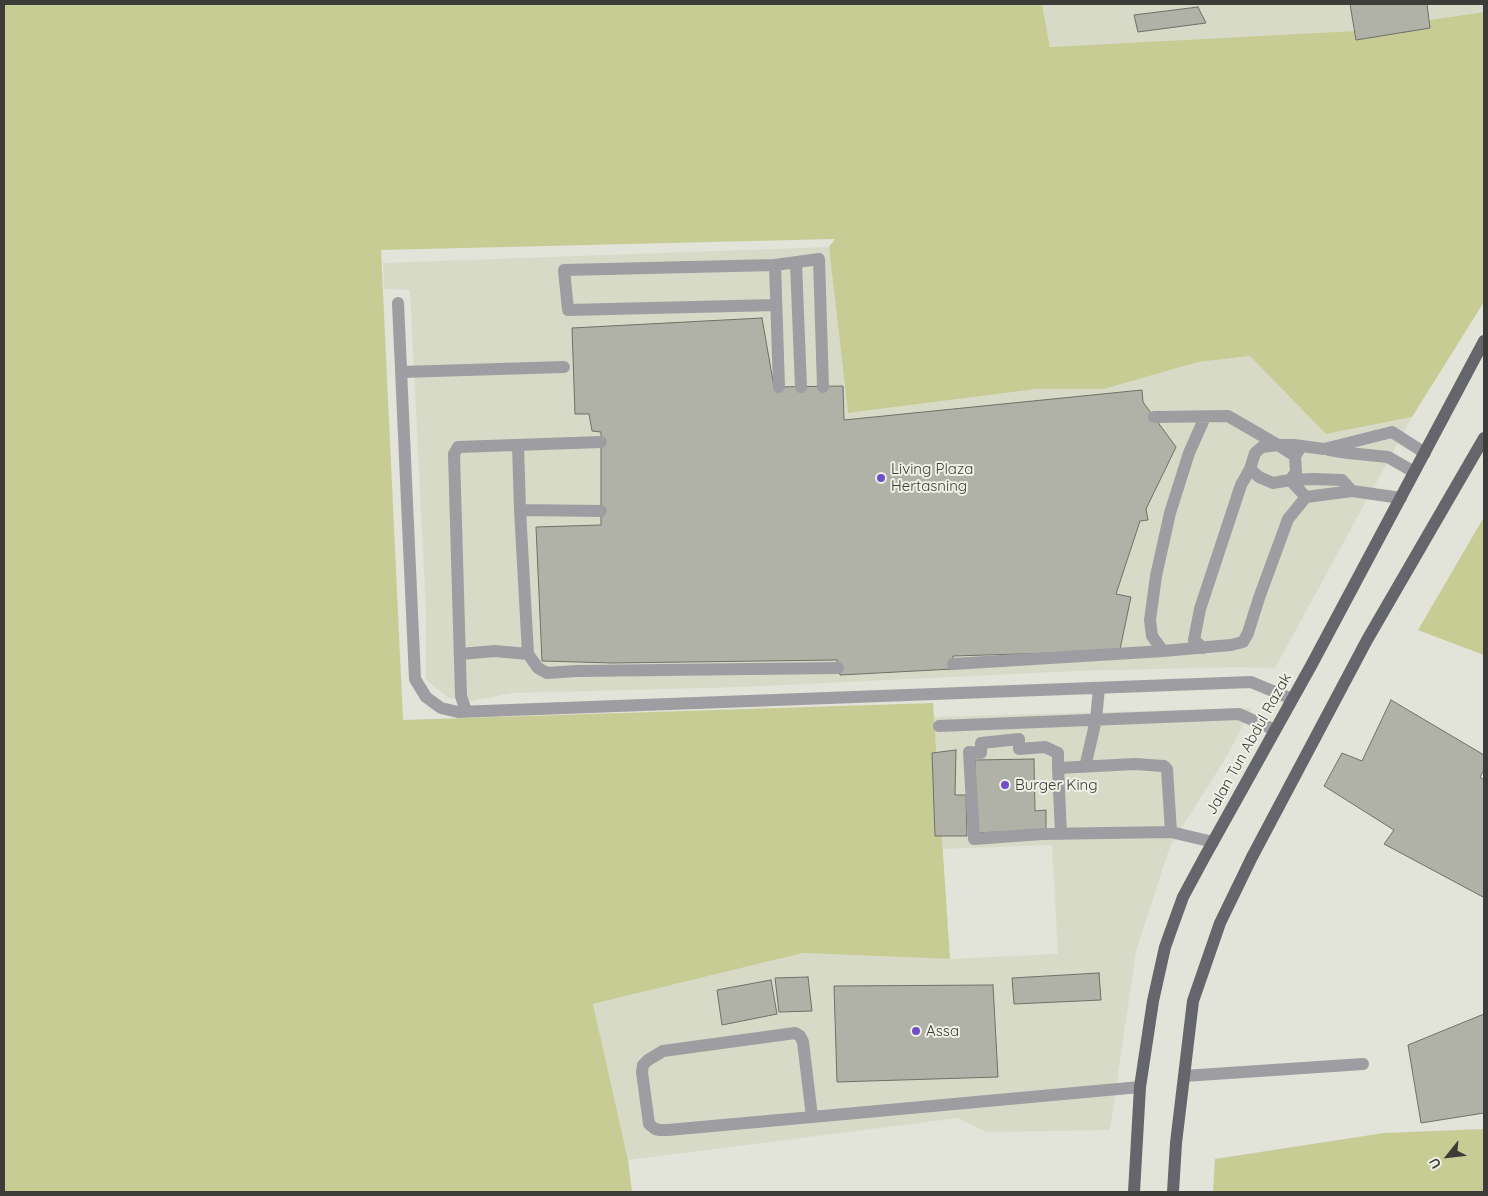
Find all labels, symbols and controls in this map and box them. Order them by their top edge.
place label: Living Plaza Hertasning [891,460,973,495]
marker: Living Plaza Hertasning [875,472,887,484]
street label: Jalan Tun Abdul Razak [1203,670,1295,818]
place label: Burger King [1015,776,1098,794]
marker: Burger King [999,779,1011,791]
place label: Assa [926,1022,959,1040]
marker: Assa [910,1025,922,1037]
north arrow [1423,1131,1473,1181]
text: U [1425,1155,1445,1172]

